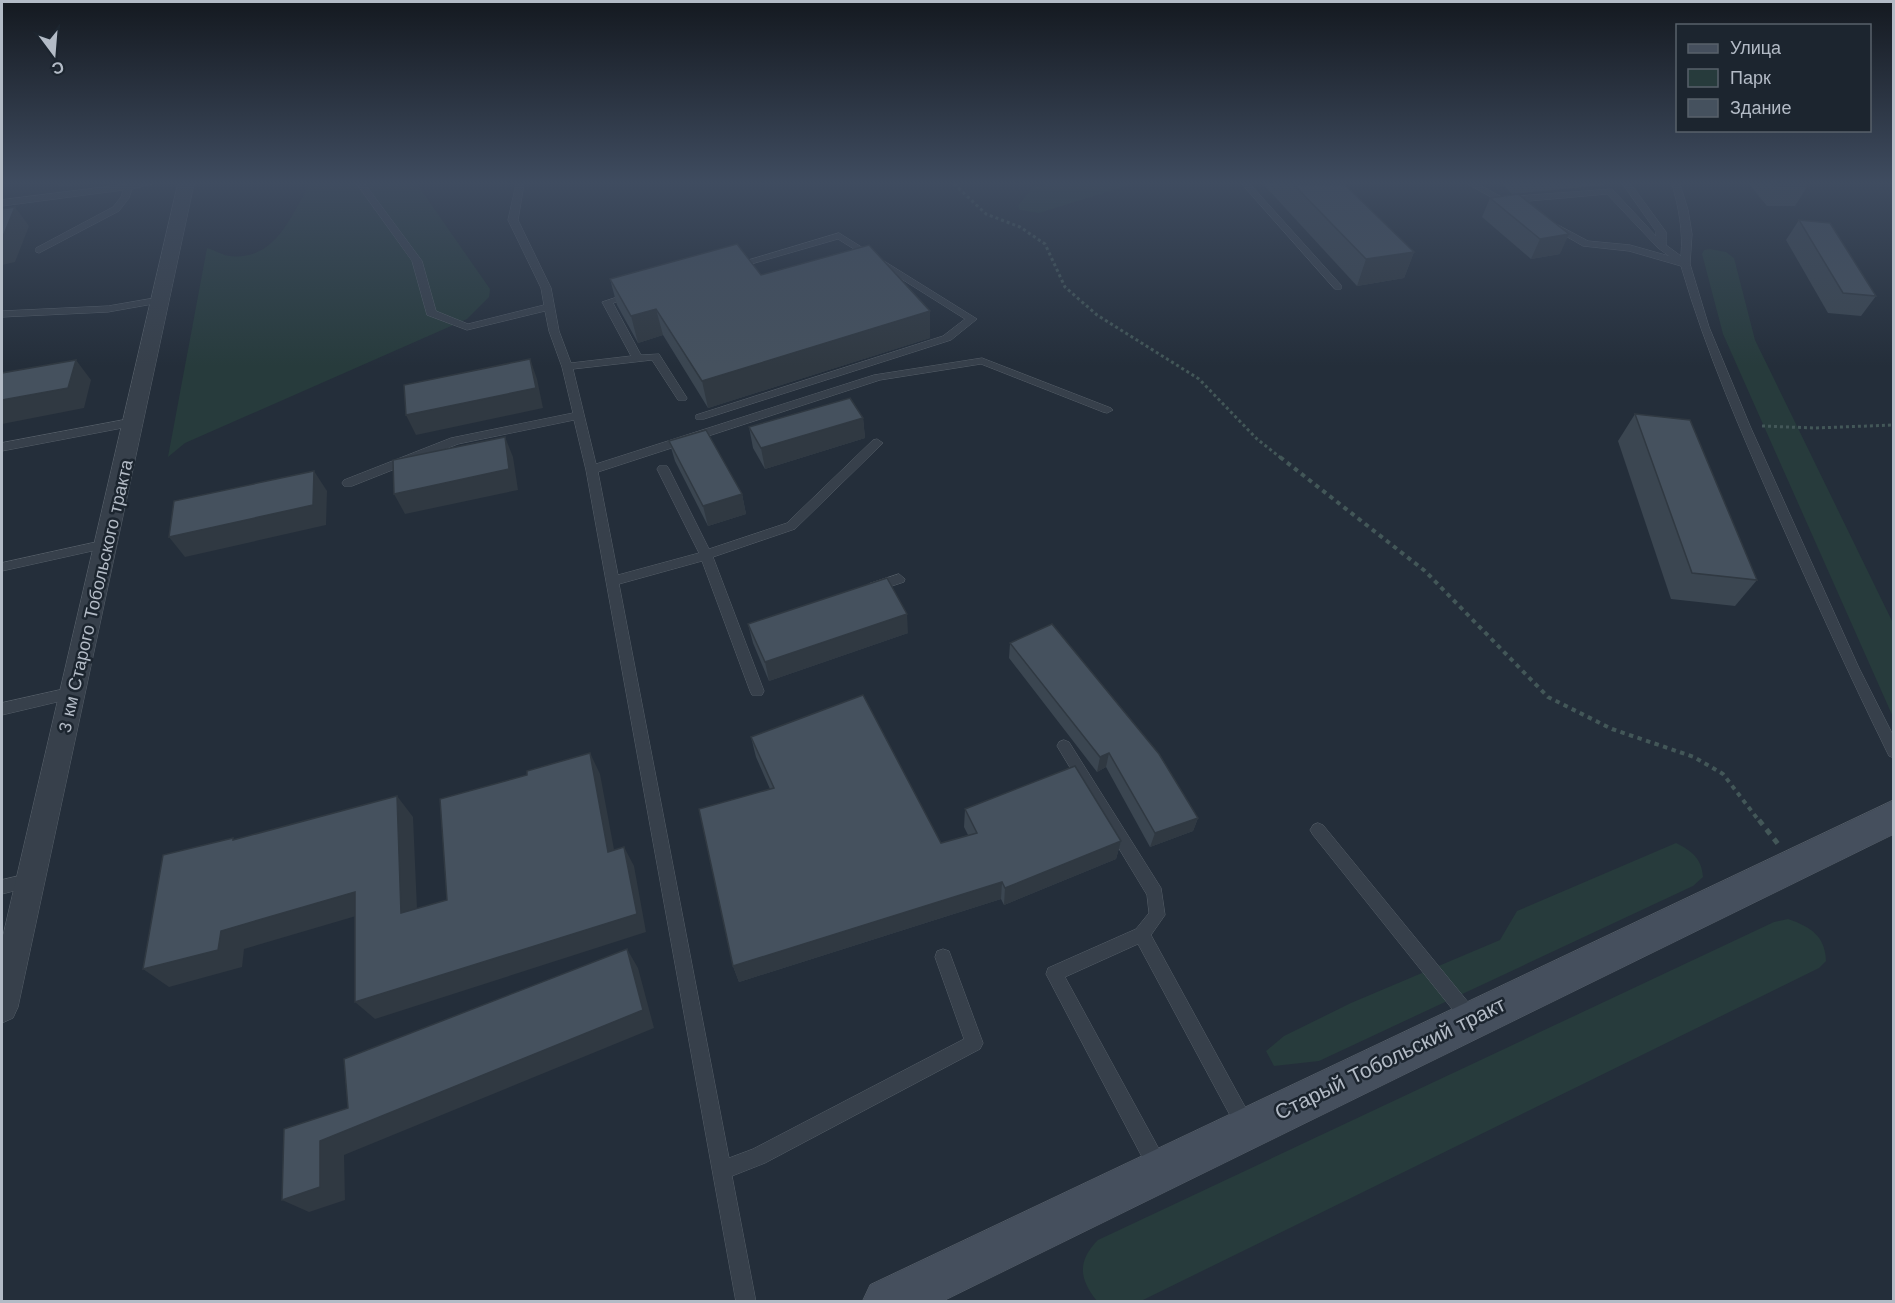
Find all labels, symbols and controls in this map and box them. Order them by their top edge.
north arrow [24,24,84,84]
legend [1676,24,1871,132]
text: Улица [1730,37,1782,58]
text: С [49,57,66,79]
text: Парк [1730,67,1771,88]
text: Здание [1730,97,1791,118]
street label: 3 км Старого Тобольского тракта [53,456,137,735]
street label: Старый Тобольский тракт [1271,991,1510,1125]

